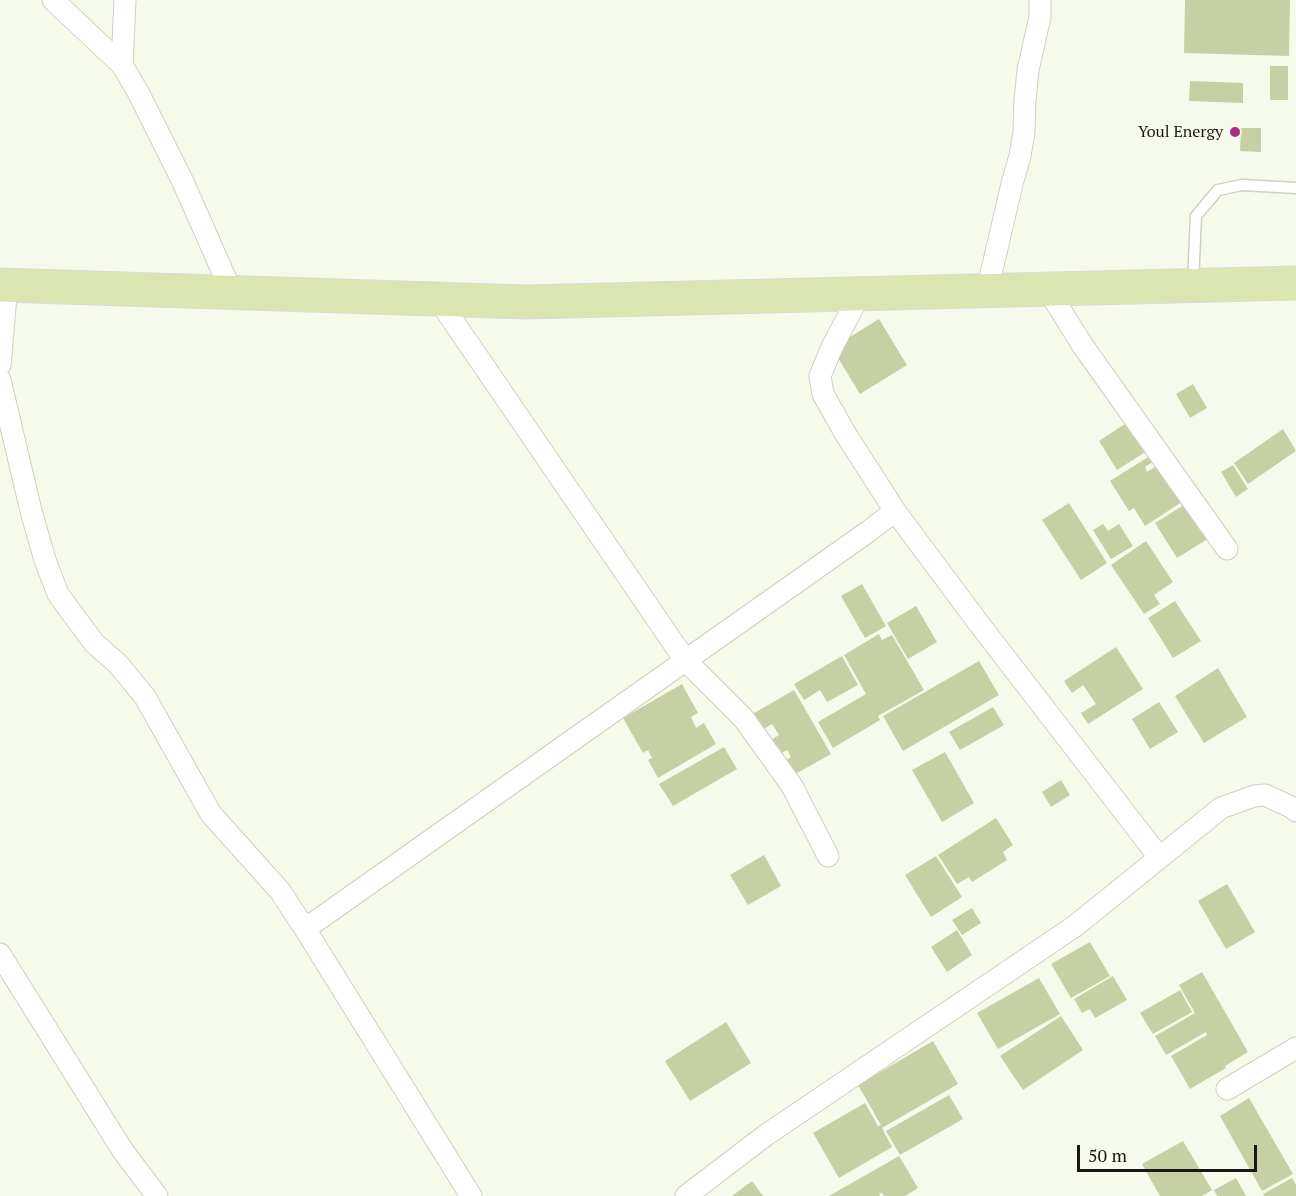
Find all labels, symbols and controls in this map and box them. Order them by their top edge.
place label: Youl Energy [1138,122,1223,142]
marker: Youl Energy [1228,125,1242,139]
scale bar [1080,1133,1260,1171]
text: 50 m [1088,1143,1127,1167]

